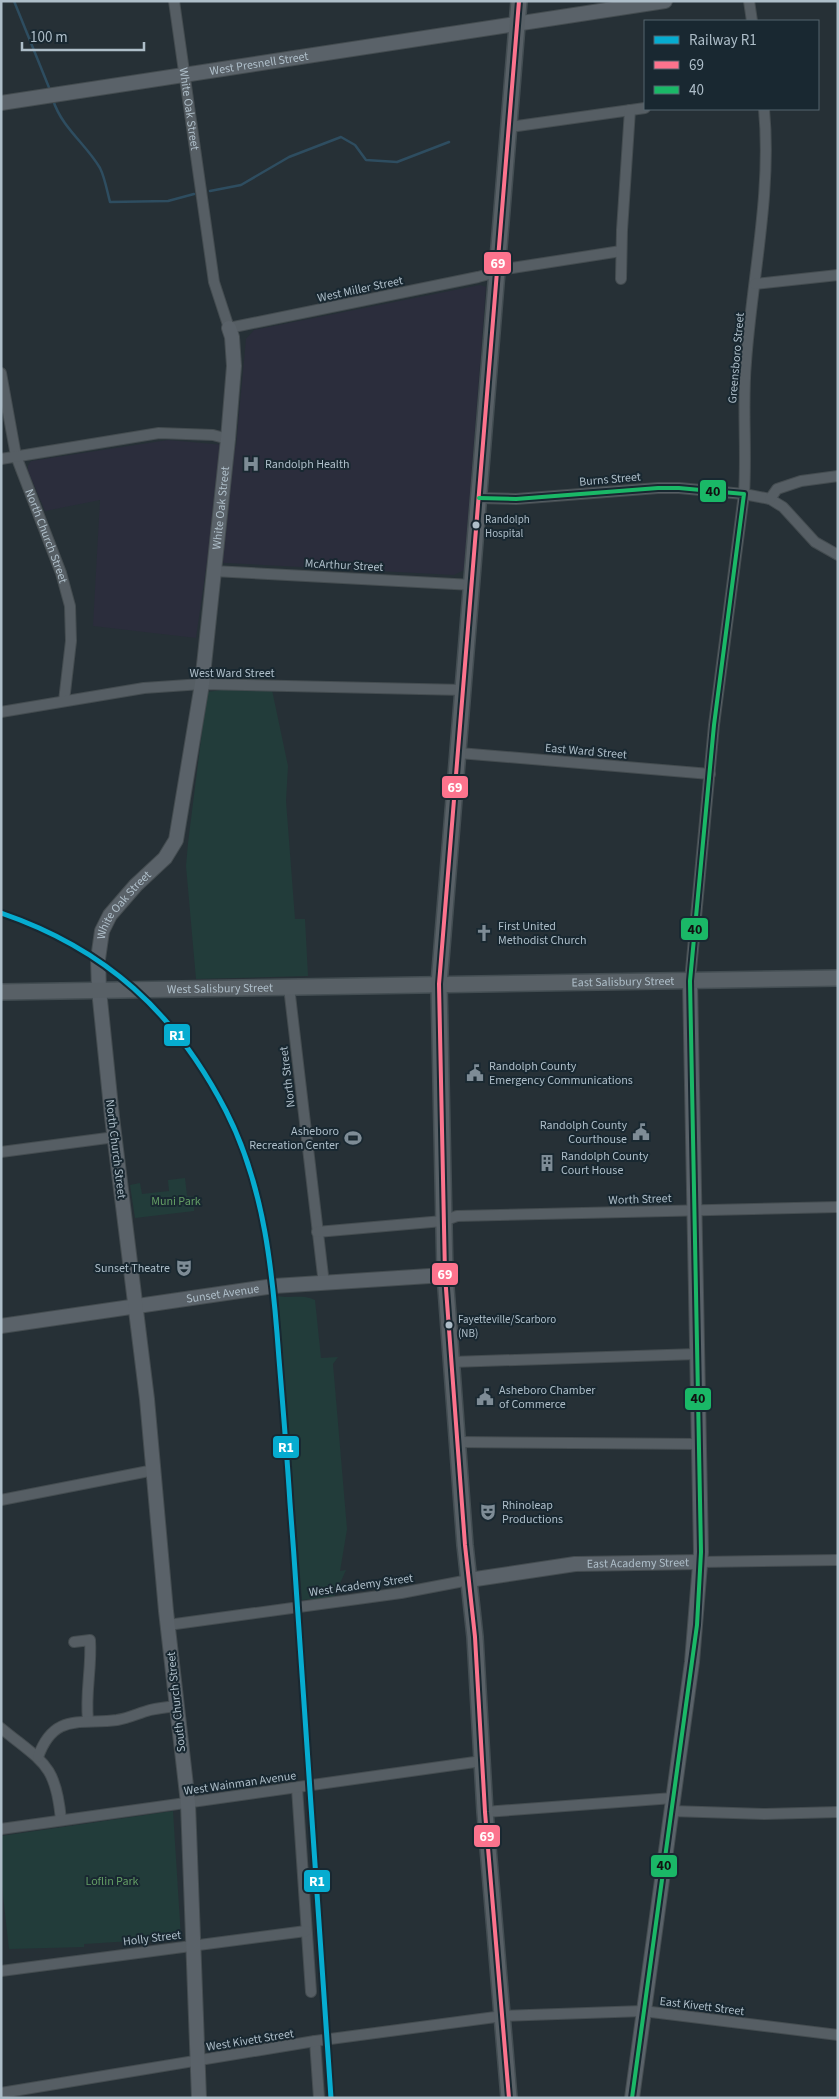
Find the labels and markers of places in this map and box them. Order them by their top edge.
hospital icon: Randolph Health [241,454,261,474]
place label: Randolph Health [265,456,350,473]
place label: Randolph Hospital [485,512,530,541]
marker: Randolph Hospital [471,520,481,530]
place label: First United Methodist Church [498,918,586,949]
church icon: First United Methodist Church [474,923,494,943]
place label: Randolph County Emergency Communications [489,1058,633,1089]
public building icon: Randolph County Emergency Communications [465,1063,485,1083]
place label: Randolph County Courthouse [540,1117,627,1148]
public building icon: Randolph County Courthouse [631,1122,651,1142]
place label: Asheboro Recreation Center [249,1123,340,1154]
sports icon: Asheboro Recreation Center [343,1128,363,1148]
place label: Randolph County Court House [561,1148,649,1179]
building icon: Randolph County Court House [537,1153,557,1173]
theatre icon: Sunset Theatre [174,1258,194,1278]
place label: Sunset Theatre [95,1260,170,1277]
place label: Fayetteville/Scarboro (NB) [458,1312,556,1341]
marker: Fayetteville/Scarboro (NB) [444,1320,454,1330]
place label: Asheboro Chamber of Commerce [499,1382,596,1413]
public building icon: Asheboro Chamber of Commerce [475,1387,495,1407]
place label: Rhinoleap Productions [502,1497,563,1528]
theatre icon: Rhinoleap Productions [478,1502,498,1522]

